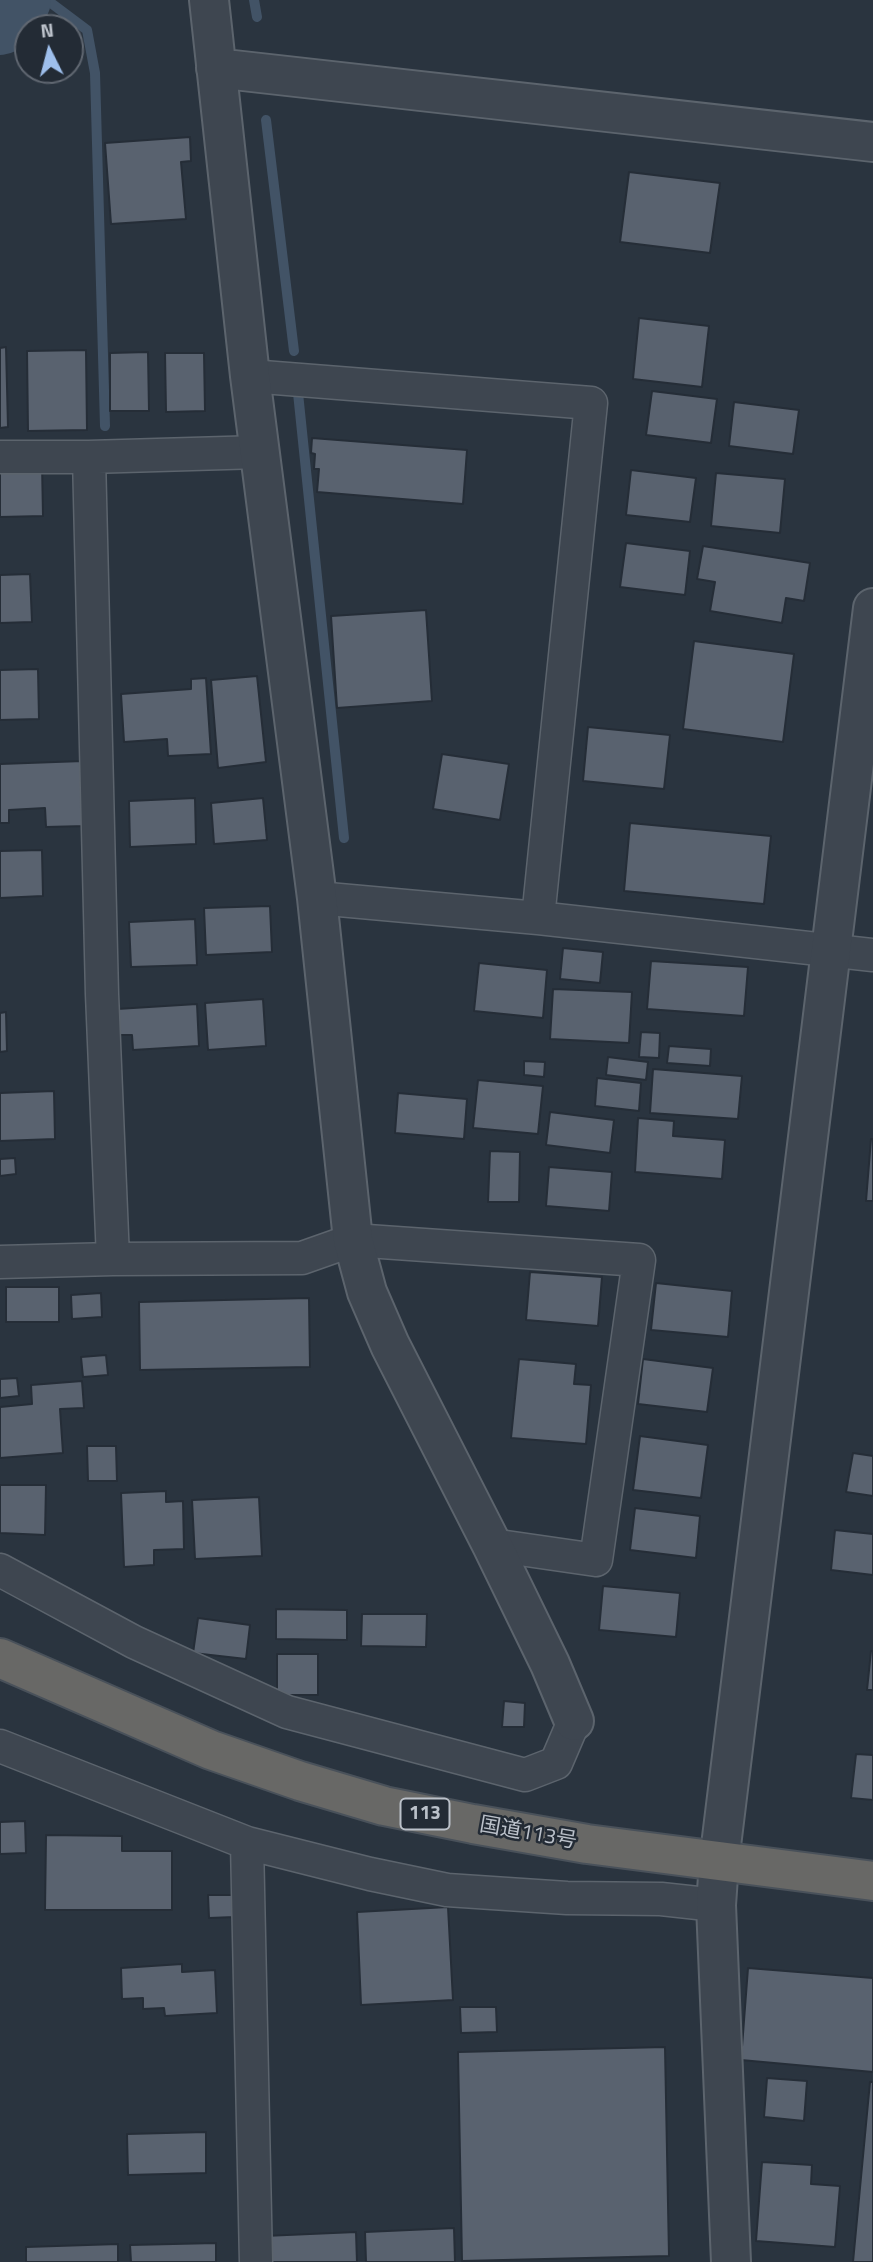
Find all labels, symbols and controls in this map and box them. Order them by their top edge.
north arrow [14,14,84,84]
text: N [39,14,55,45]
road number: 113 [400,1798,450,1830]
street label: 国道113号 [477,1813,579,1855]

